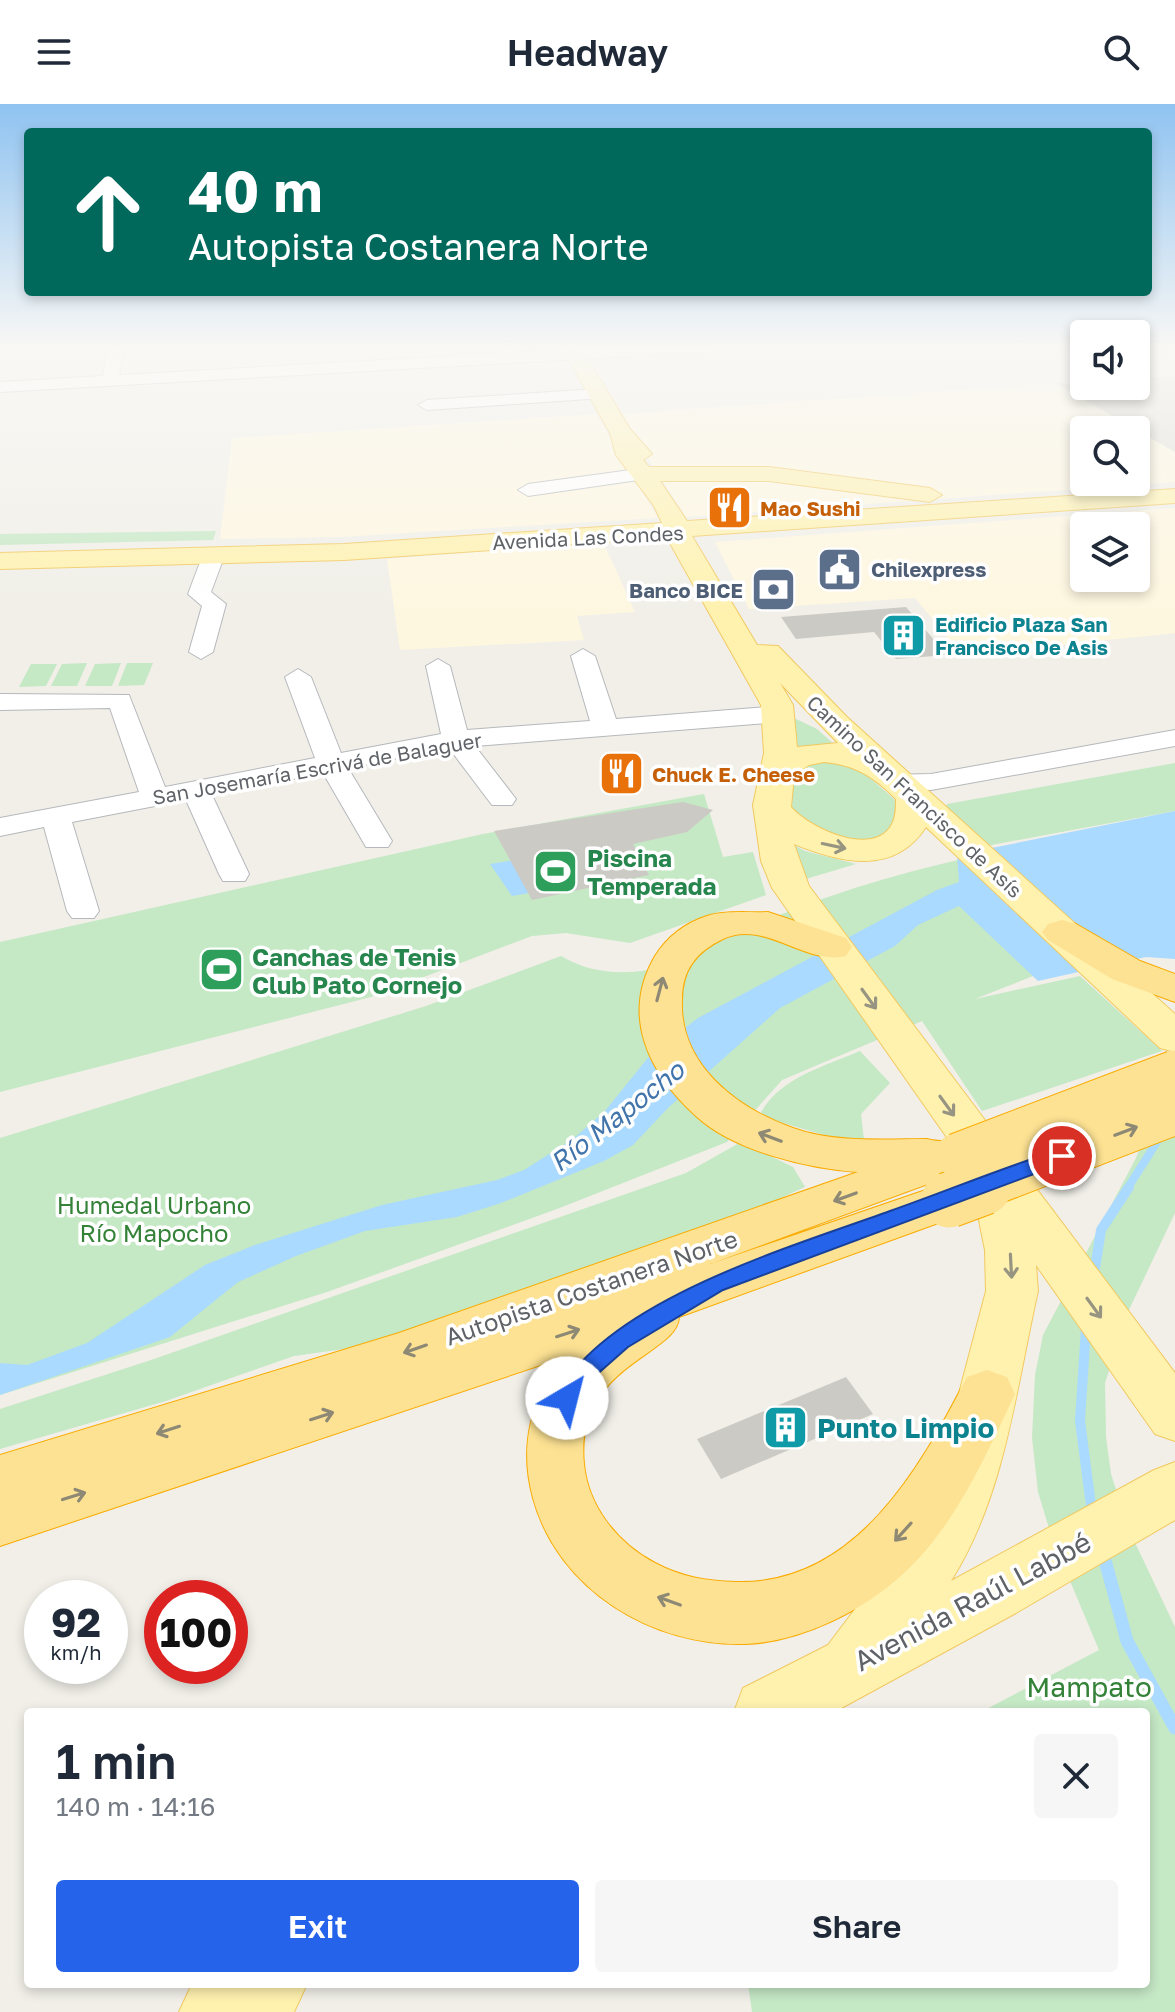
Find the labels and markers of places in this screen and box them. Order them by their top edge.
restaurant icon: Mao Sushi [705,484,753,532]
place label: Mao Sushi [760,496,860,520]
public building icon: Chilexpress [816,545,864,593]
place label: Chilexpress [871,557,986,581]
bank icon: Banco BICE [750,566,798,614]
place label: Banco BICE [629,578,743,602]
building icon: Edificio Plaza San Francisco De Asis [880,611,928,659]
place label: Edificio Plaza San Francisco De Asis [935,612,1108,659]
restaurant icon: Chuck E. Cheese [597,750,645,798]
place label: Chuck E. Cheese [652,762,815,786]
place label: Piscina Temperada [587,843,716,900]
sports icon: Piscina Temperada [532,847,580,895]
place label: Canchas de Tenis Club Pato Cornejo [252,942,462,999]
sports icon: Canchas de Tenis Club Pato Cornejo [197,946,245,994]
pin [1028,1122,1096,1190]
building icon: Punto Limpio [762,1403,810,1451]
place label: Punto Limpio [817,1411,994,1444]

